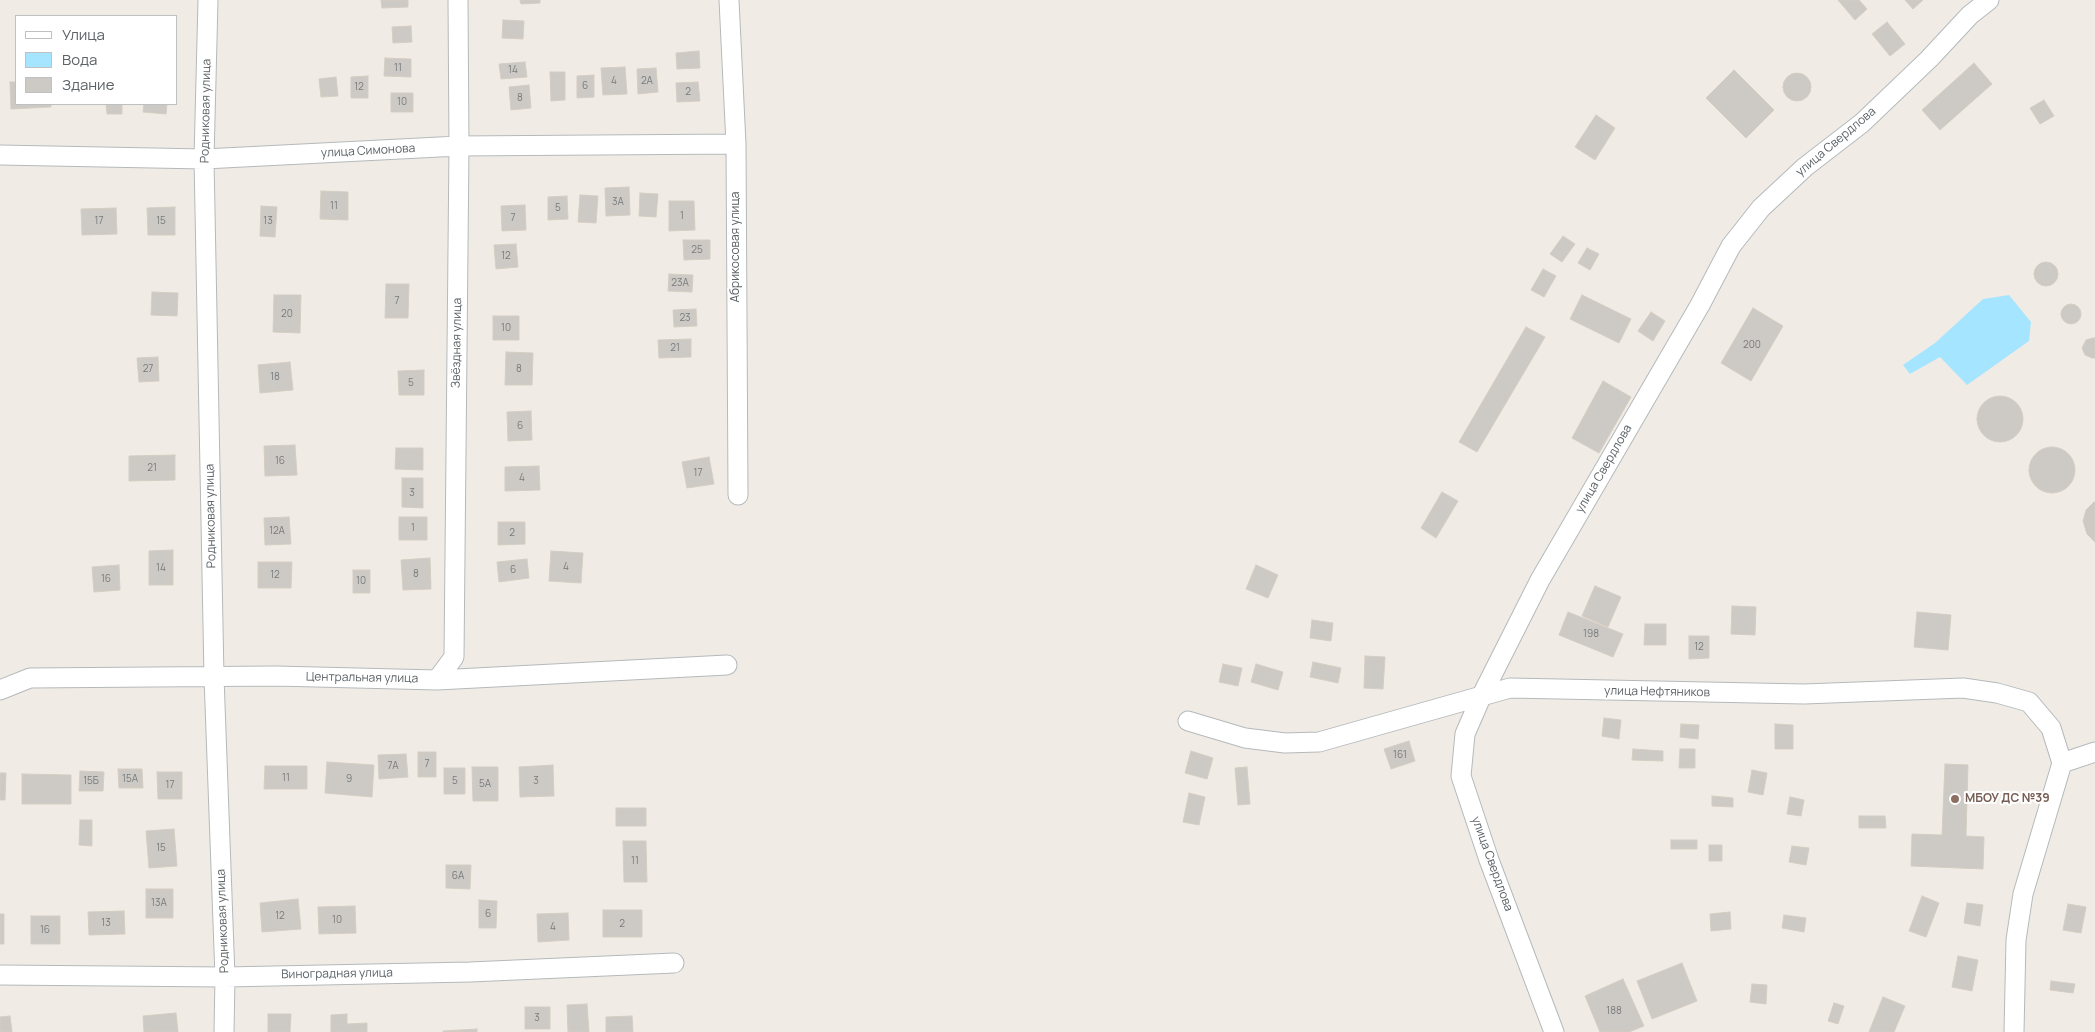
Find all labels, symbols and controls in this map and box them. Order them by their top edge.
legend [15,15,178,105]
text: Улица [62,24,105,45]
text: Вода [62,49,97,70]
street label: Родниковая улица [198,59,214,163]
house number: 11 [394,62,402,74]
house number: 14 [508,64,518,76]
text: Здание [62,74,114,95]
house number: 4 [611,75,617,87]
house number: 2А [641,75,653,87]
house number: 6 [582,80,588,92]
house number: 12 [354,81,364,93]
house number: 2 [685,86,691,98]
house number: 8 [517,92,523,104]
house number: 10 [397,96,407,108]
street label: улица Свердлова [1793,104,1879,180]
street label: улица Симонова [320,141,416,161]
street label: Абрикосовая улица [729,191,743,303]
house number: 3А [612,196,624,208]
house number: 11 [330,200,338,212]
house number: 5 [555,202,561,214]
house number: 1 [680,210,684,222]
house number: 7 [510,212,516,224]
house number: 17 [95,215,103,227]
house number: 15 [156,215,166,227]
house number: 13 [263,215,273,227]
house number: 25 [691,244,703,256]
house number: 12 [501,250,511,262]
house number: 23А [671,277,689,289]
house number: 7 [394,295,400,307]
street label: Звёздная улица [449,298,465,388]
house number: 20 [281,308,293,320]
house number: 23 [679,312,691,324]
house number: 10 [501,322,511,334]
house number: 200 [1743,339,1761,351]
house number: 21 [670,342,680,354]
house number: 27 [143,363,153,375]
house number: 8 [516,363,522,375]
house number: 18 [270,371,280,383]
house number: 5 [408,377,414,389]
house number: 6 [517,420,523,432]
street label: улица Свердлова [1573,422,1635,516]
house number: 16 [275,455,285,467]
house number: 21 [147,462,157,474]
street label: Родниковая улица [203,464,219,568]
house number: 17 [694,467,702,479]
house number: 4 [519,472,525,484]
house number: 3 [409,487,415,499]
house number: 1 [411,522,415,534]
house number: 12А [269,525,285,537]
house number: 2 [509,527,515,539]
house number: 4 [563,561,569,573]
house number: 14 [156,562,166,574]
house number: 6 [510,564,516,576]
house number: 8 [413,568,419,580]
house number: 12 [270,569,280,581]
house number: 16 [101,573,111,585]
house number: 10 [356,575,366,587]
house number: 198 [1583,628,1599,640]
house number: 12 [1694,641,1704,653]
street label: Центральная улица [306,670,418,686]
street label: улица Нефтяников [1604,684,1710,700]
house number: 161 [1393,749,1407,761]
house number: 7 [424,758,430,770]
house number: 7А [388,760,398,772]
house number: 11 [282,772,290,784]
house number: 15А [122,773,138,785]
house number: 9 [346,773,352,785]
house number: 15Б [83,775,99,787]
house number: 5 [452,775,458,787]
house number: 3 [533,775,539,787]
house number: 5А [479,778,491,790]
house number: 17 [166,779,174,791]
place label: МБОУ ДС №39 [1965,792,2050,806]
marker: МБОУ ДС №39 [1949,793,1961,805]
street label: улица Свердлова [1468,815,1516,913]
house number: 15 [156,842,166,854]
house number: 11 [631,855,639,867]
street label: Родниковая улица [214,869,232,973]
house number: 6А [452,870,464,882]
house number: 13А [151,897,167,909]
house number: 6 [485,908,491,920]
house number: 12 [275,910,285,922]
house number: 10 [332,914,342,926]
house number: 13 [101,917,111,929]
house number: 2 [619,918,625,930]
house number: 4 [550,921,556,933]
house number: 16 [40,924,50,936]
street label: Виноградная улица [281,966,393,982]
house number: 188 [1606,1005,1622,1017]
house number: 3 [534,1012,540,1024]

